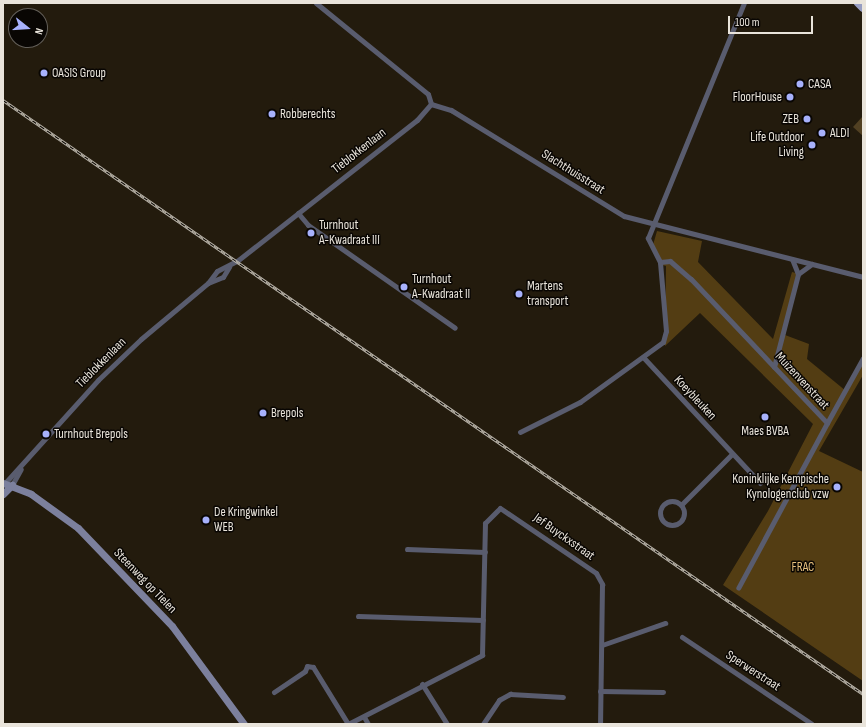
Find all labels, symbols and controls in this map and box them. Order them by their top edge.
north arrow [8,8,48,48]
scale bar [730,8,815,34]
text: 100 m [735,15,760,30]
text: N [32,27,46,36]
place label: OASIS Group [52,65,106,81]
marker: OASIS Group [39,68,49,78]
place label: CASA [808,76,831,92]
marker: CASA [795,79,805,89]
place label: FloorHouse [733,89,782,105]
marker: FloorHouse [785,92,795,102]
place label: Robberechts [280,106,335,122]
marker: Robberechts [267,109,277,119]
place label: ZEB [782,111,799,127]
marker: ZEB [802,114,812,124]
street label: Tieblokkenlaan [329,125,389,177]
place label: ALDI [830,125,849,141]
marker: ALDI [817,128,827,138]
place label: Life Outdoor Living [750,130,804,161]
marker: Life Outdoor Living [807,140,817,150]
street label: Slachthuisstraat [538,146,608,198]
place label: Turnhout A-Kwadraat III [319,218,380,249]
marker: Turnhout A-Kwadraat III [306,228,316,238]
place label: Turnhout A-Kwadraat II [412,272,470,303]
place label: Martens transport [527,279,568,310]
marker: Turnhout A-Kwadraat II [399,282,409,292]
marker: Martens transport [514,289,524,299]
street label: Tieblokkenlaan [73,335,129,391]
street label: Muizenvenstraat [772,349,832,413]
street label: Koeybleuken [670,372,720,424]
place label: Brepols [271,405,303,421]
marker: Brepols [258,408,268,418]
marker: Maes BVBA [760,412,770,422]
place label: Maes BVBA [741,423,789,439]
place label: Turnhout Brepols [54,426,128,442]
marker: Turnhout Brepols [41,429,51,439]
place label: Koninklijke Kempische Kynologenclub vzw [732,472,829,503]
marker: Koninklijke Kempische Kynologenclub vzw [832,482,842,492]
place label: De Kringwinkel WEB [214,505,278,536]
street label: Jef Buyckxstraat [530,510,598,564]
marker: De Kringwinkel WEB [201,515,211,525]
street label: Steenweg op Tielen [110,545,180,617]
park label: FRAC [792,559,814,575]
street label: Sperwerstraat [723,648,783,694]

